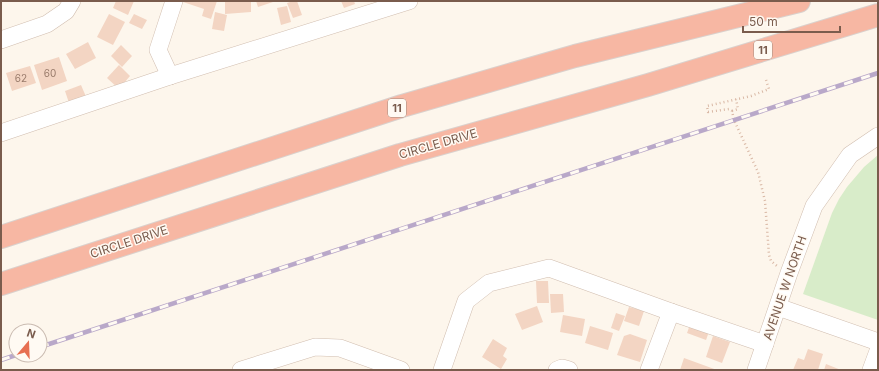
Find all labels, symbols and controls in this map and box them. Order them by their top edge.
scale bar [743,8,840,34]
text: 50 m [749,14,778,29]
road number: 11 [754,41,772,59]
house number: 60 [44,67,56,79]
house number: 62 [15,72,27,84]
road number: 11 [388,99,406,117]
street label: CIRCLE DRIVE [397,125,479,162]
street label: CIRCLE DRIVE [88,222,170,261]
street label: AVENUE W NORTH [760,234,809,342]
north arrow [8,323,48,363]
text: N [25,326,38,342]

